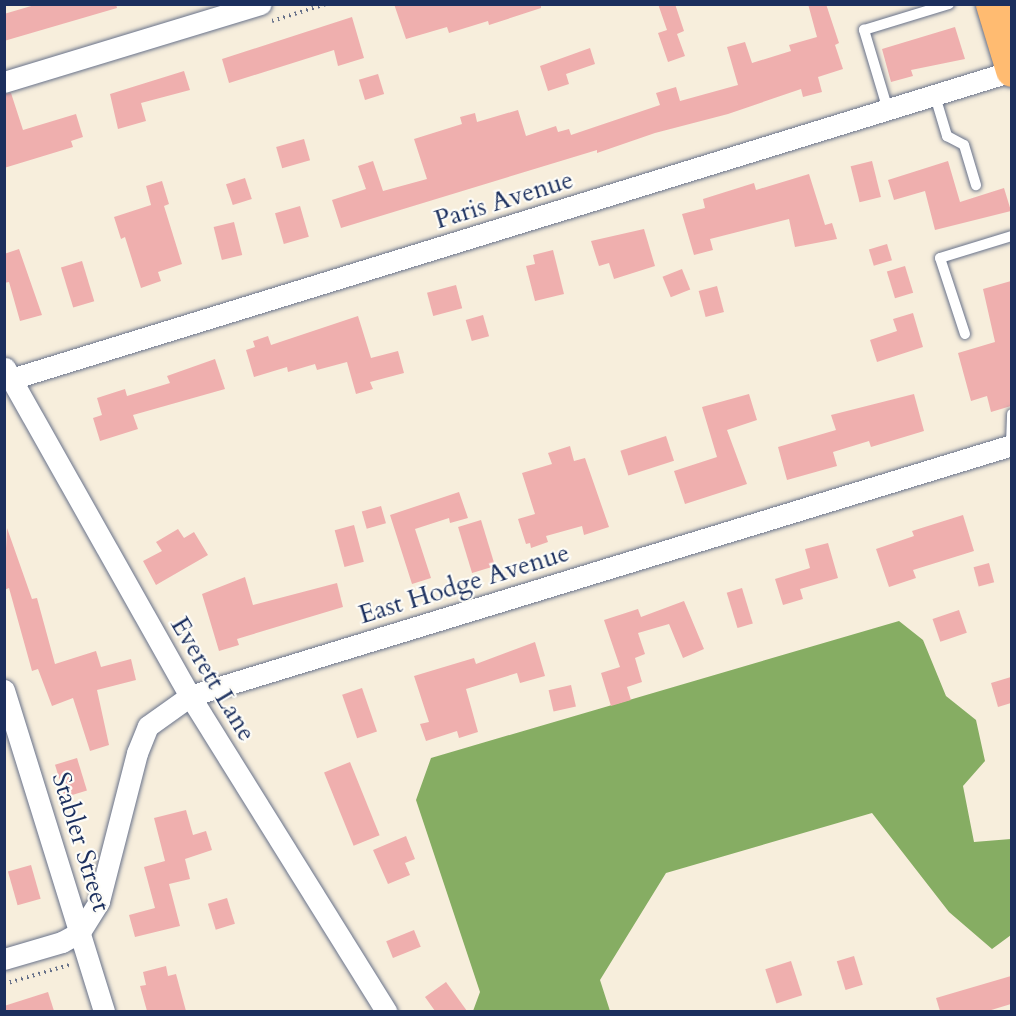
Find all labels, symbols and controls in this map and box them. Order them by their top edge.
street label: Paris Avenue [431,164,577,236]
street label: East Hodge Avenue [355,537,573,631]
street label: Everett Lane [164,611,262,747]
street label: Stabler Street [45,769,117,915]

